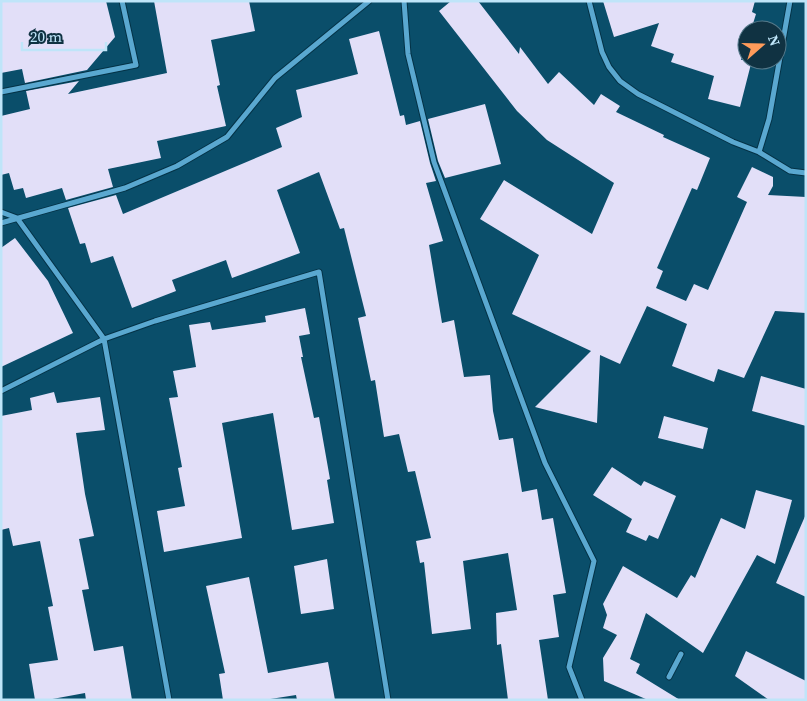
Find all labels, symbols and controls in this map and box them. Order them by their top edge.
scale bar [22,20,106,52]
north arrow [737,20,787,70]
text: 20 m [30,26,62,47]
text: N [763,32,785,49]

